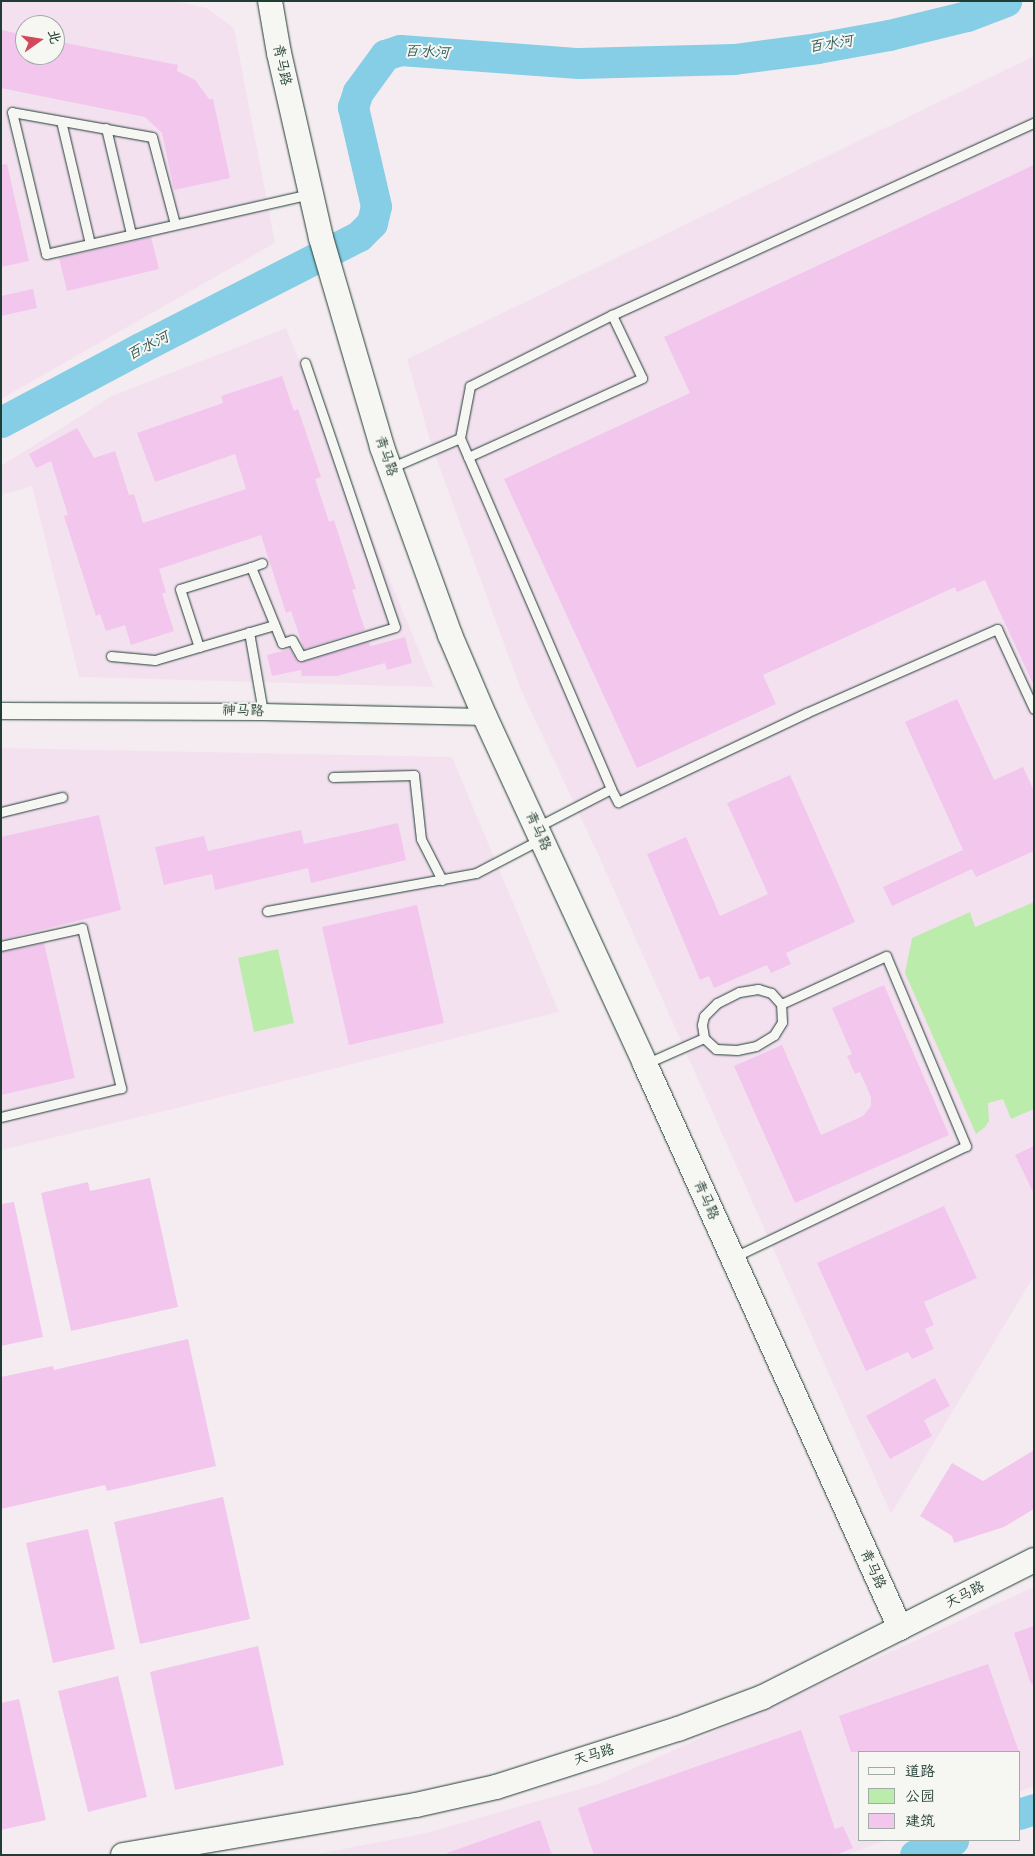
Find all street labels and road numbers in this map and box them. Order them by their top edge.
street label: 青马路 [269,43,295,87]
street label: 青马路 [371,433,401,479]
street label: 神马路 [222,702,264,720]
street label: 青马路 [522,808,554,854]
street label: 青马路 [690,1177,722,1223]
street label: 青马路 [857,1546,889,1592]
street label: 天马路 [942,1578,988,1612]
street label: 天马路 [571,1741,617,1769]

